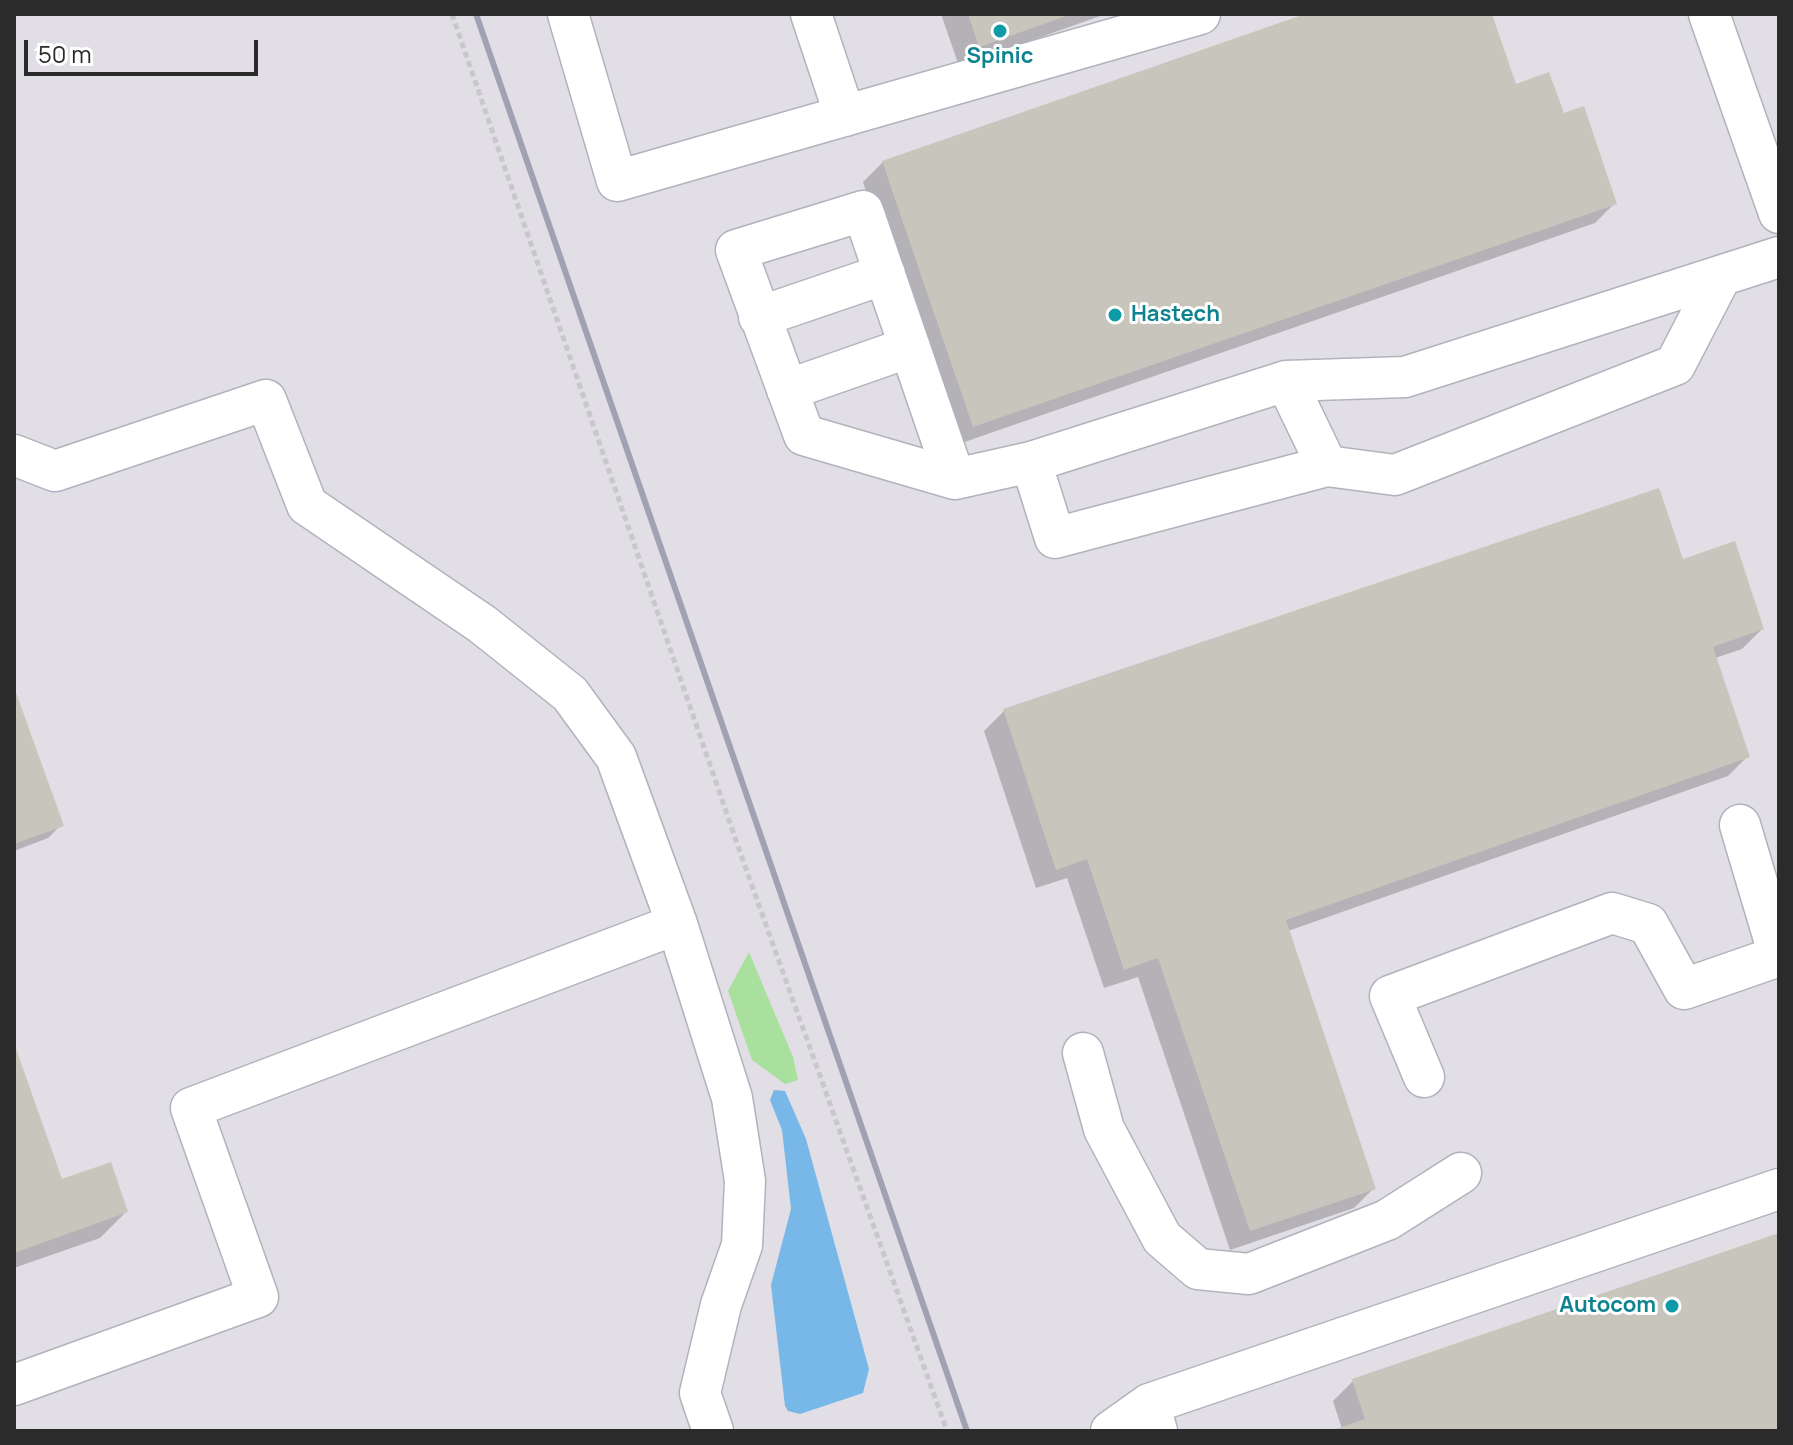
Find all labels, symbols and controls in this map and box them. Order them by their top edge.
marker: Spinic [991,22,1009,40]
scale bar [28,24,262,74]
text: 50 m [38,37,92,70]
place label: Spinic [967,44,1033,70]
place label: Hastech [1131,302,1220,328]
marker: Hastech [1106,306,1124,324]
place label: Autocom [1559,1293,1656,1319]
marker: Autocom [1663,1297,1681,1315]

